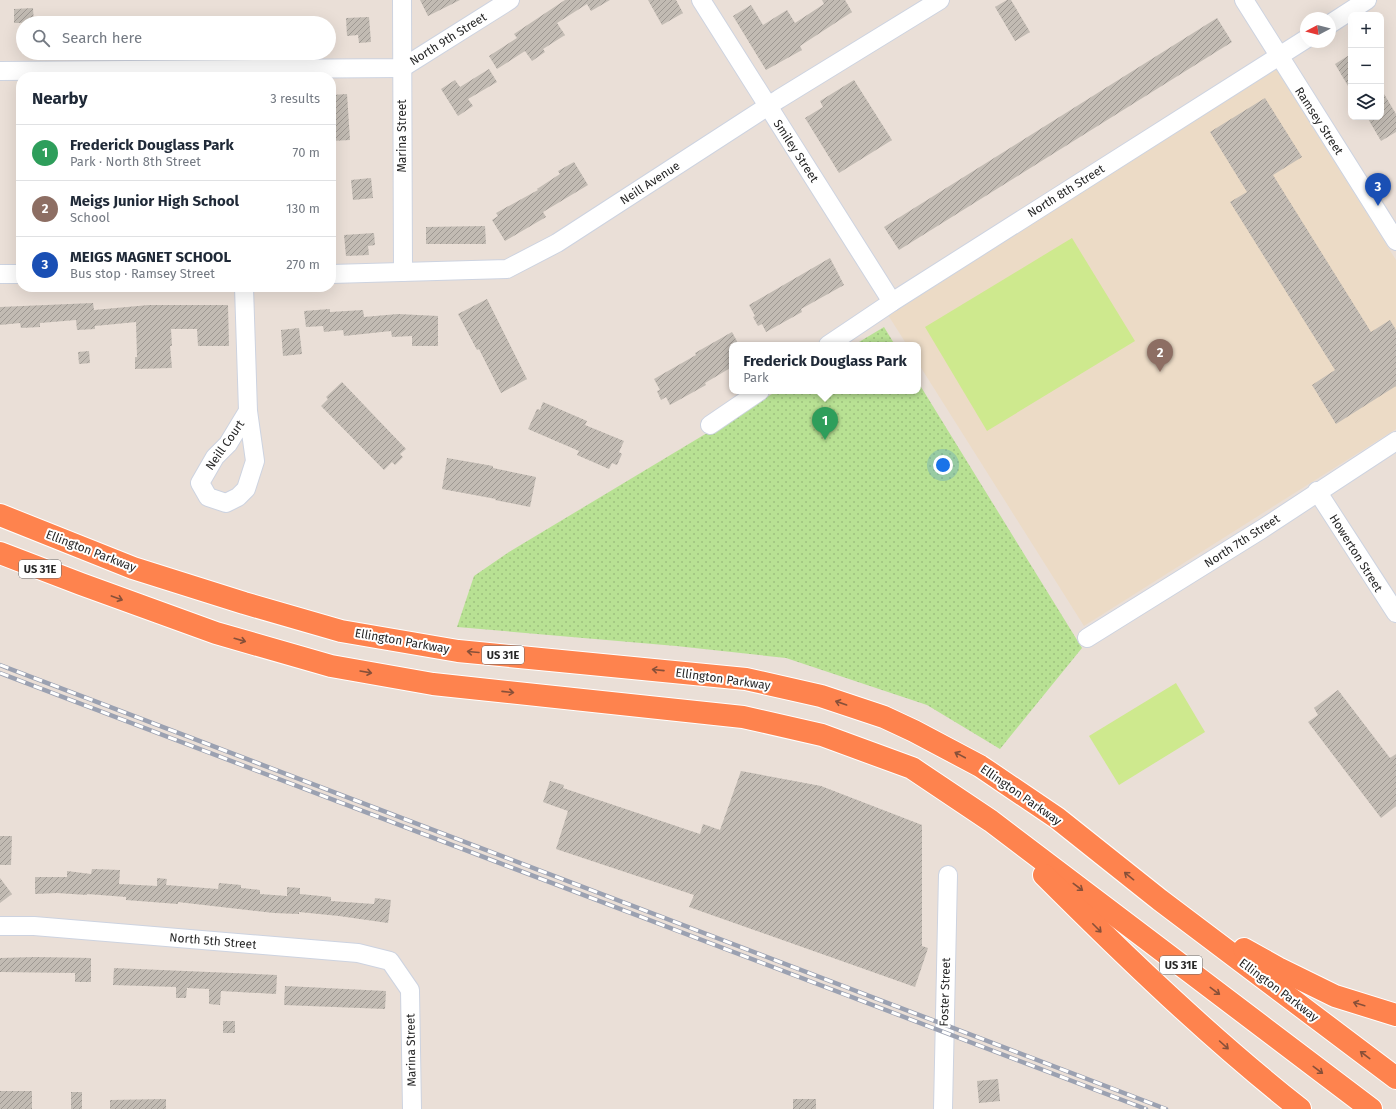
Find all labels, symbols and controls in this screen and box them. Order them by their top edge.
street label: North 9th Street [407,9,489,68]
north arrow [1300,12,1336,48]
map controls [1348,12,1384,120]
button: + [1348,12,1384,48]
search box [16,16,336,60]
icon: search [30,27,52,49]
text: Search here [62,29,142,47]
button: − [1348,48,1384,84]
button: layers [1348,84,1384,120]
street label: Ramsey Street [1292,85,1346,158]
text: Nearby [32,88,87,109]
text: 3 results [270,91,320,106]
street label: Marina Street [395,99,409,173]
street label: Smiley Street [771,117,822,185]
text: Frederick Douglass Park [70,136,234,154]
text: 1 [42,145,48,160]
text: 70 m [293,145,320,160]
text: Park · North 8th Street [70,154,201,169]
street label: Neill Avenue [618,159,682,207]
street label: North 8th Street [1025,161,1108,220]
pin: 3 [1365,173,1391,206]
text: Meigs Junior High School [70,192,239,210]
text: 2 [42,201,48,216]
text: 130 m [286,201,320,216]
text: School [70,210,110,225]
text: MEIGS MAGNET SCHOOL [70,248,231,266]
text: 3 [42,257,48,272]
text: 270 m [286,257,320,272]
text: Bus stop · Ramsey Street [70,266,215,281]
pin: 2 [1147,339,1173,372]
popup [729,342,921,394]
text: Frederick Douglass Park [743,352,907,370]
text: Park [743,370,769,385]
pin: 1 [812,407,838,440]
street label: Neill Court [203,417,248,473]
your location [933,455,953,475]
street label: North 7th Street [1202,511,1283,571]
street label: Howerton Street [1327,512,1386,595]
street label: Ellington Parkway [44,527,138,575]
road number: US 31E [19,560,61,578]
one-way arrow [111,594,123,602]
street label: Ellington Parkway [354,626,450,656]
one-way arrow [233,637,246,644]
road number: US 31E [482,646,524,664]
one-way arrow [467,649,480,656]
street label: Ellington Parkway [675,665,771,693]
one-way arrow [652,667,665,674]
one-way arrow [359,669,372,677]
one-way arrow [501,688,514,695]
one-way arrow [835,698,847,706]
one-way arrow [954,750,966,758]
street label: Ellington Parkway [978,762,1064,828]
one-way arrow [1124,871,1135,880]
one-way arrow [1072,882,1083,891]
one-way arrow [1092,923,1102,933]
street label: North 5th Street [169,930,258,952]
road number: US 31E [1160,956,1202,974]
street label: Ellington Parkway [1237,956,1322,1024]
street label: Foster Street [937,957,953,1027]
one-way arrow [1209,987,1220,995]
one-way arrow [1352,1000,1365,1007]
street label: Marina Street [403,1013,419,1087]
one-way arrow [1219,1040,1229,1049]
one-way arrow [1359,1051,1370,1059]
one-way arrow [1313,1065,1324,1074]

